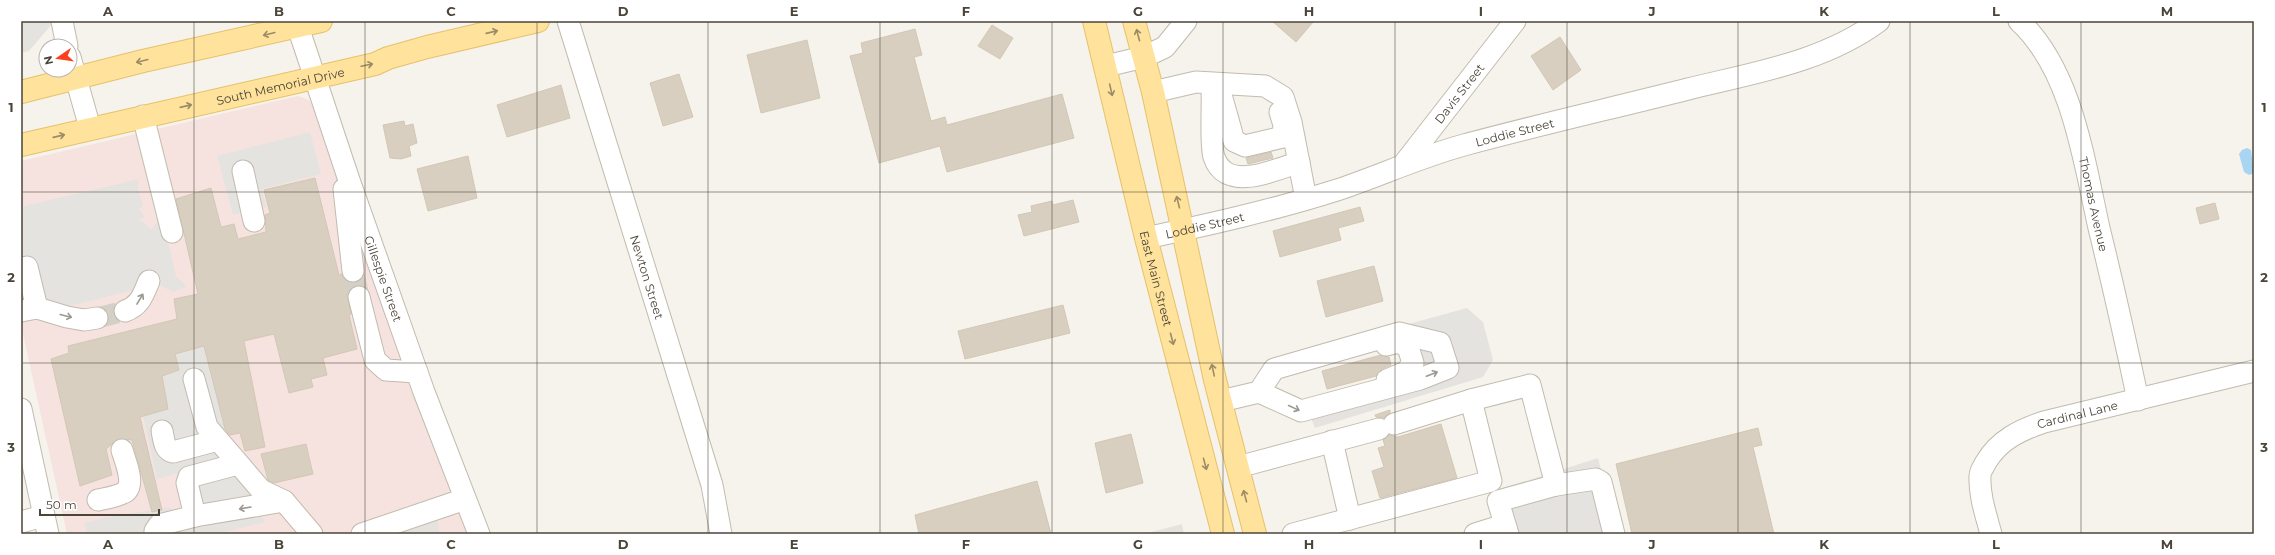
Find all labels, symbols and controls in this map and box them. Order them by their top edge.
text: A [102,3,114,19]
text: B [274,3,284,19]
text: C [446,3,456,19]
text: D [618,3,629,19]
text: E [790,3,799,19]
text: F [962,3,970,19]
text: G [1133,3,1143,19]
text: H [1304,3,1314,19]
text: I [1479,3,1483,19]
text: J [1647,3,1656,19]
text: K [1819,3,1829,19]
text: L [1992,3,2000,19]
text: M [2161,3,2173,19]
one-way arrow [486,28,499,36]
one-way arrow [1134,28,1141,41]
one-way arrow [263,30,276,38]
north arrow [38,38,78,78]
text: N [40,54,56,66]
one-way arrow [136,58,149,66]
street label: Davis Street [1431,60,1487,126]
one-way arrow [360,61,373,69]
street label: South Memorial Drive [215,64,346,108]
one-way arrow [1108,83,1116,96]
text: 1 [8,99,14,115]
text: 1 [2261,99,2267,115]
one-way arrow [179,102,192,110]
street label: Loddie Street [1474,115,1556,149]
one-way arrow [52,131,65,139]
street label: Thomas Avenue [2076,155,2112,253]
one-way arrow [1173,196,1181,209]
street label: Loddie Street [1164,209,1246,241]
street label: East Main Street [1137,229,1176,328]
street label: Gillespie Street [362,233,406,324]
street label: Newton Street [627,233,668,321]
text: 2 [7,269,15,285]
text: 2 [2260,269,2268,285]
one-way arrow [137,293,145,305]
one-way arrow [60,313,73,321]
one-way arrow [1169,332,1177,345]
one-way arrow [1209,364,1217,377]
one-way arrow [1426,370,1438,377]
street label: Cardinal Lane [2035,397,2119,431]
one-way arrow [1288,405,1300,412]
text: 3 [6,439,15,455]
text: 3 [2259,439,2268,455]
one-way arrow [1202,458,1209,471]
one-way arrow [1241,490,1248,503]
scale bar [40,491,159,517]
text: 50 m [46,497,77,512]
one-way arrow [239,504,252,512]
text: A [102,536,114,552]
text: B [274,536,284,552]
text: C [446,536,456,552]
text: D [618,536,629,552]
text: E [790,536,799,552]
text: F [962,536,970,552]
text: G [1133,536,1143,552]
text: H [1304,536,1314,552]
text: I [1479,536,1483,552]
text: J [1647,536,1656,552]
text: K [1819,536,1829,552]
text: L [1992,536,2000,552]
text: M [2161,536,2173,552]

